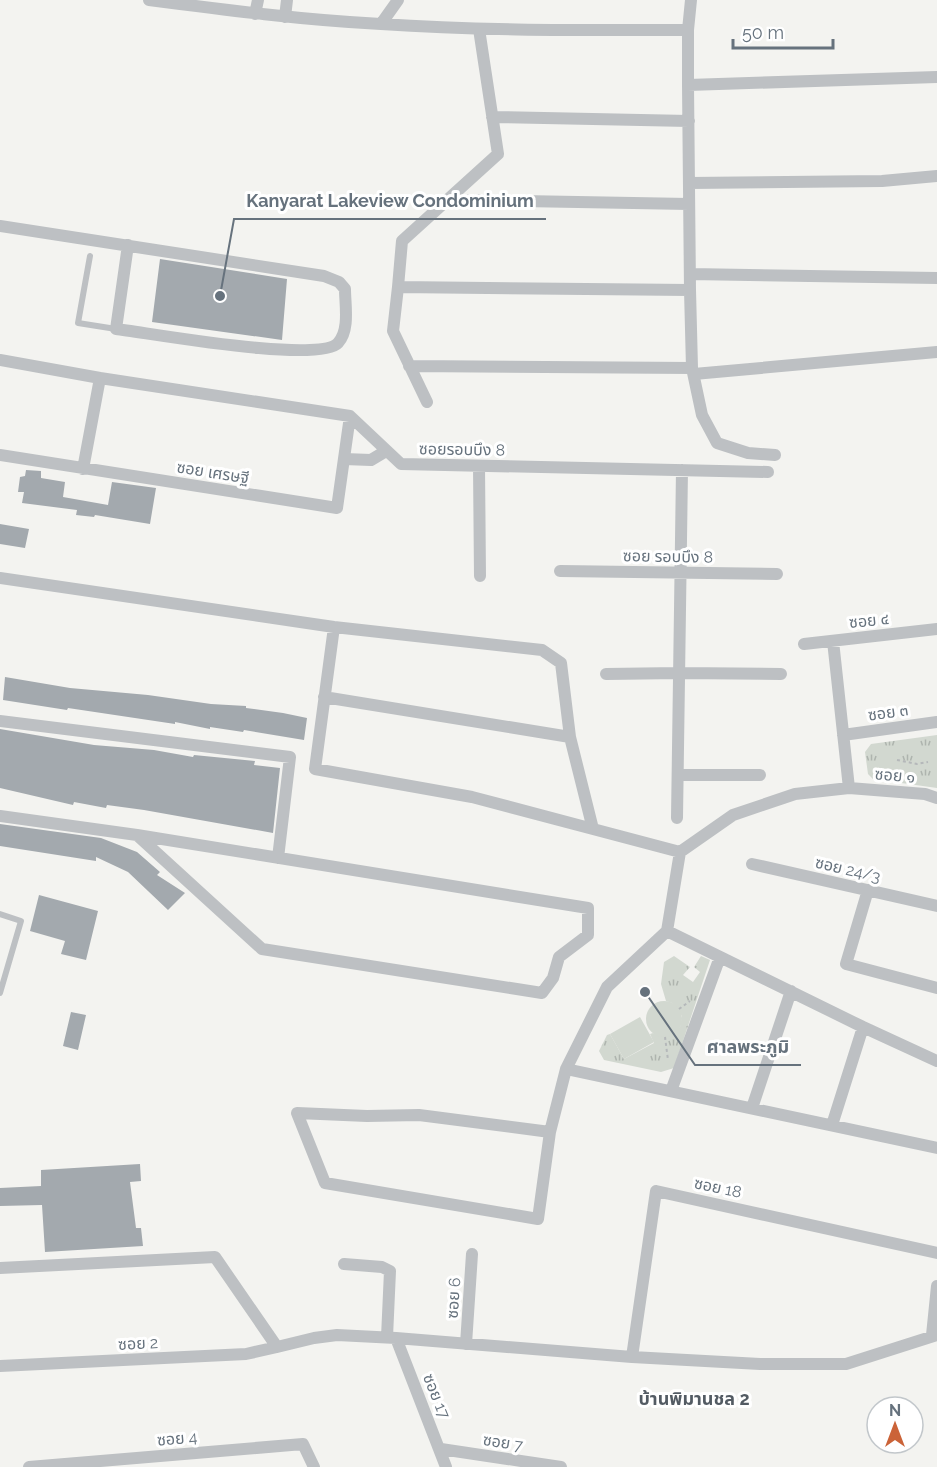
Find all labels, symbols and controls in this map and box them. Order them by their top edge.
scale bar [733,12,834,50]
text: 50 m [742,22,784,43]
callout: Kanyarat Lakeview Condominium [234,183,546,219]
text: Kanyarat Lakeview Condominium [246,190,534,211]
street label: ซอยรอบบึง 8 [419,439,505,460]
street label: ซอย เศรษฐี [175,457,251,488]
street label: ซอย รอบบึง 8 [623,546,713,567]
street label: ซอย ๔ [848,609,890,632]
street label: ซอย ๓ [867,700,909,725]
street label: ซอย ๑ [874,764,916,787]
street label: ซอย 24/3 [813,853,882,886]
callout: ศาลพระภูมิ [695,1029,801,1065]
text: ศาลพระภูมิ [707,1036,789,1058]
street label: ซอย 18 [692,1173,743,1202]
street label: ซอย 6 [443,1277,464,1319]
street label: ซอย 2 [118,1333,159,1354]
street label: ซอย 17 [419,1371,454,1422]
district label: บ้านพิมานชล 2 [638,1388,750,1409]
north arrow [865,1395,925,1455]
text: N [889,1401,901,1420]
street label: ซอย 4 [156,1427,198,1450]
street label: ซอย 7 [482,1430,525,1455]

